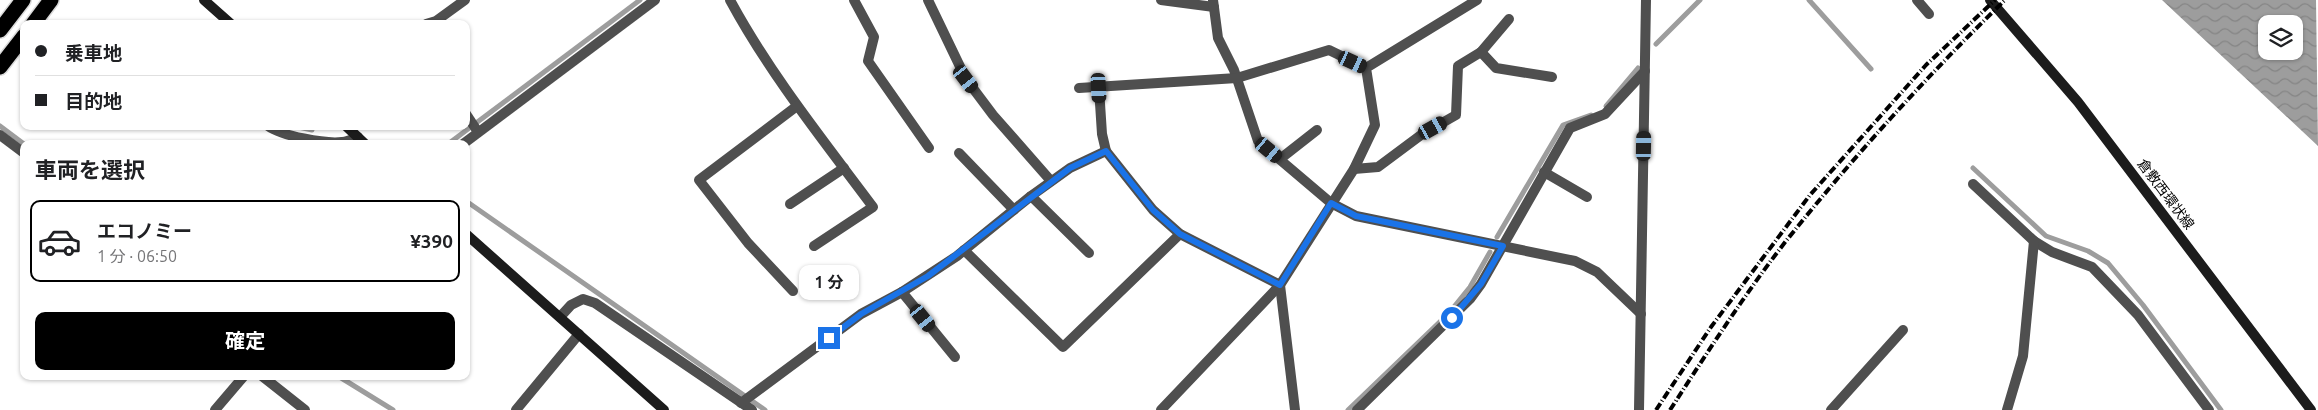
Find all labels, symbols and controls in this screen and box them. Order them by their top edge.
map controls [2258,15,2303,60]
button: layers [2258,15,2303,60]
text: 乗車地 [65,42,122,64]
car [1336,49,1369,75]
car [950,63,981,95]
car [1090,73,1107,103]
text: 目的地 [65,90,122,112]
car [1416,114,1449,142]
car [1636,131,1651,161]
car [1252,135,1285,165]
street label: 倉敷西環状線 [2134,156,2198,232]
text: 車両を選択 [35,157,145,182]
icon: car [37,219,82,264]
text: エコノミー [97,220,192,242]
text: ¥390 [410,230,453,252]
text: 1 分 · 06:50 [97,247,177,265]
callout: 1 分 [799,266,859,300]
text: 1 分 [815,273,843,291]
car [907,302,938,334]
route start [1441,307,1463,329]
button: 確定 [35,312,455,370]
route end [818,327,840,349]

